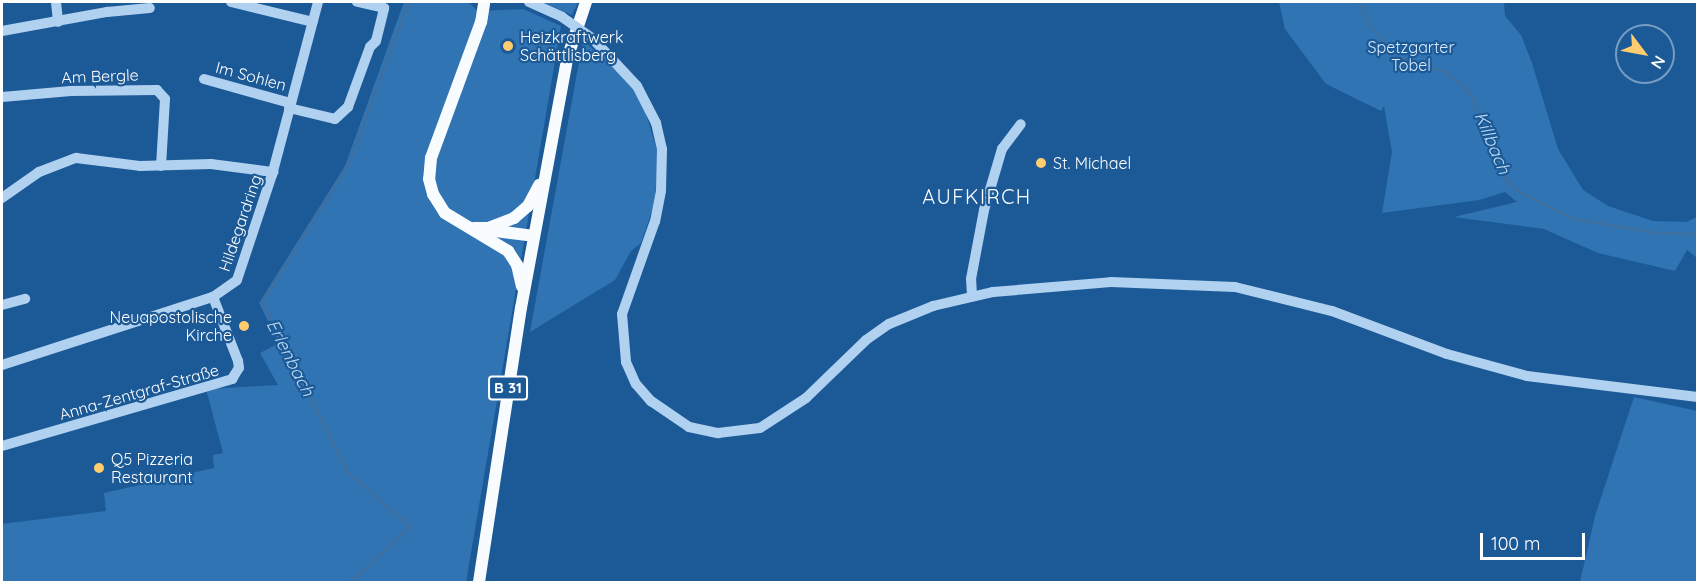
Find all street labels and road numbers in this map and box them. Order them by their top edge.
street label: Im Sohlen [213,57,289,95]
street label: Am Bergle [61,65,139,87]
street label: Hildegardring [214,172,266,274]
street label: Anna-Zentgraf-Straße [57,360,221,424]
road number: B 31 [487,376,529,400]

